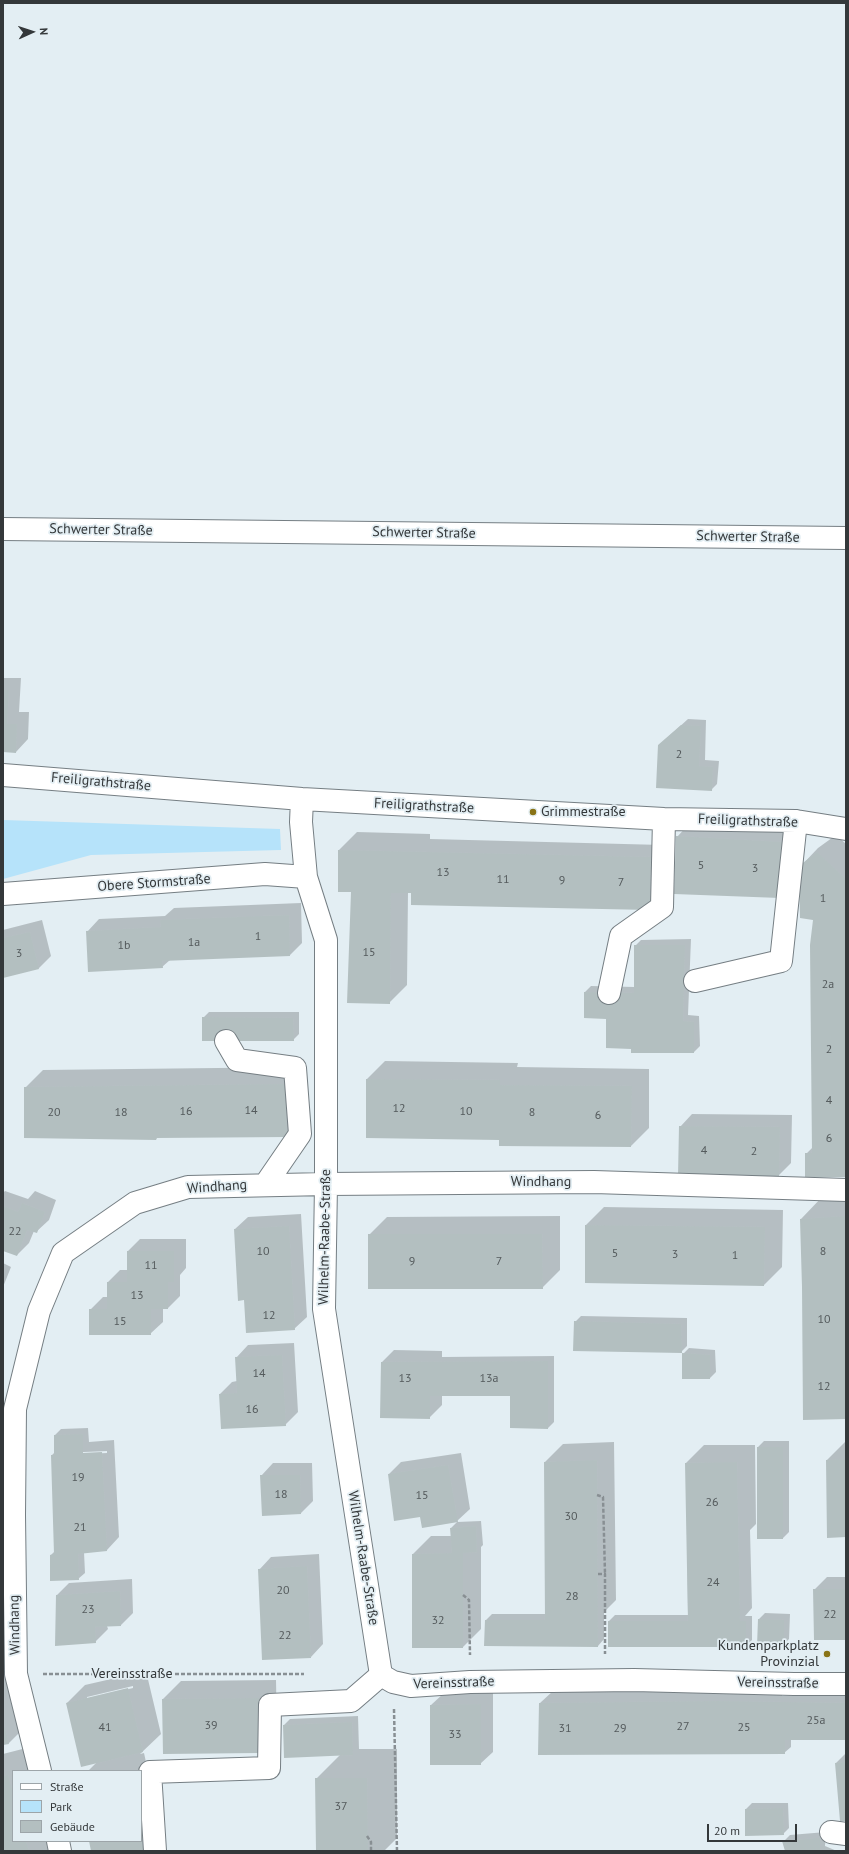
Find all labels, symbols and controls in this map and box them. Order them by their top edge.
north arrow [12,12,52,52]
text: N [37,27,51,35]
street label: Schwerter Straße [49,521,153,539]
street label: Schwerter Straße [372,524,476,542]
street label: Schwerter Straße [696,528,800,546]
house number: 2 [676,748,682,762]
street label: Freiligrathstraße [50,769,152,795]
street label: Freiligrathstraße [374,795,474,817]
place label: Grimmestraße [541,804,626,820]
marker: Grimmestraße [528,807,538,817]
street label: Freiligrathstraße [698,811,798,831]
house number: 5 [698,859,704,873]
house number: 3 [752,862,758,876]
house number: 13 [436,866,450,880]
street label: Obere Stormstraße [97,871,211,895]
house number: 11 [496,873,510,887]
house number: 9 [559,874,565,888]
house number: 7 [618,876,624,890]
house number: 1 [820,892,826,906]
house number: 1 [255,930,261,944]
house number: 1a [188,936,200,950]
house number: 1b [117,939,131,953]
house number: 15 [362,946,376,960]
house number: 3 [16,947,22,961]
house number: 2a [822,978,834,992]
house number: 2 [826,1043,832,1057]
house number: 4 [826,1094,832,1108]
house number: 12 [392,1102,406,1116]
house number: 14 [244,1104,258,1118]
house number: 16 [179,1105,193,1119]
house number: 10 [459,1105,473,1119]
house number: 20 [47,1106,61,1120]
house number: 18 [114,1106,128,1120]
house number: 8 [529,1106,535,1120]
house number: 6 [595,1109,601,1123]
house number: 6 [826,1132,832,1146]
house number: 4 [701,1144,707,1158]
house number: 2 [751,1145,757,1159]
street label: Wilhelm-Raabe-Straße [315,1169,335,1305]
street label: Windhang [511,1174,571,1190]
street label: Windhang [186,1177,248,1197]
house number: 22 [8,1225,22,1239]
house number: 10 [256,1245,270,1259]
house number: 8 [820,1245,826,1259]
house number: 5 [612,1247,618,1261]
house number: 3 [672,1248,678,1262]
house number: 1 [732,1249,738,1263]
house number: 9 [409,1255,415,1269]
house number: 7 [496,1255,502,1269]
house number: 11 [144,1259,158,1273]
house number: 13 [130,1289,144,1303]
house number: 12 [262,1309,276,1323]
house number: 10 [817,1313,831,1327]
house number: 15 [113,1315,127,1329]
house number: 14 [252,1367,266,1381]
house number: 13 [398,1372,412,1386]
house number: 13a [479,1372,499,1386]
house number: 12 [817,1380,831,1394]
house number: 16 [245,1403,259,1417]
house number: 19 [71,1471,85,1485]
house number: 18 [274,1488,288,1502]
house number: 15 [415,1489,429,1503]
street label: Wilhelm-Raabe-Straße [344,1490,382,1626]
house number: 26 [705,1496,719,1510]
house number: 30 [564,1510,578,1524]
house number: 21 [73,1521,87,1535]
house number: 24 [706,1576,720,1590]
house number: 20 [276,1584,290,1598]
house number: 28 [565,1590,579,1604]
street label: Windhang [6,1595,24,1655]
house number: 23 [81,1603,95,1617]
house number: 22 [823,1608,837,1622]
house number: 32 [431,1614,445,1628]
house number: 22 [278,1629,292,1643]
place label: Kundenparkplatz Provinzial [718,1638,819,1670]
marker: Kundenparkplatz Provinzial [822,1649,832,1659]
street label: Vereinsstraße [91,1666,173,1682]
street label: Vereinsstraße [413,1673,495,1693]
street label: Vereinsstraße [737,1674,819,1692]
house number: 25a [806,1714,826,1728]
house number: 39 [204,1719,218,1733]
house number: 27 [676,1720,690,1734]
house number: 41 [98,1721,112,1735]
house number: 25 [737,1721,751,1735]
house number: 31 [558,1722,572,1736]
house number: 29 [613,1722,627,1736]
house number: 33 [448,1728,462,1742]
legend [12,1770,142,1842]
text: Straße [50,1779,84,1794]
text: Park [50,1799,72,1814]
house number: 37 [334,1800,348,1814]
scale bar [709,1816,799,1842]
text: Gebäude [50,1819,95,1834]
text: 20 m [714,1823,740,1838]

